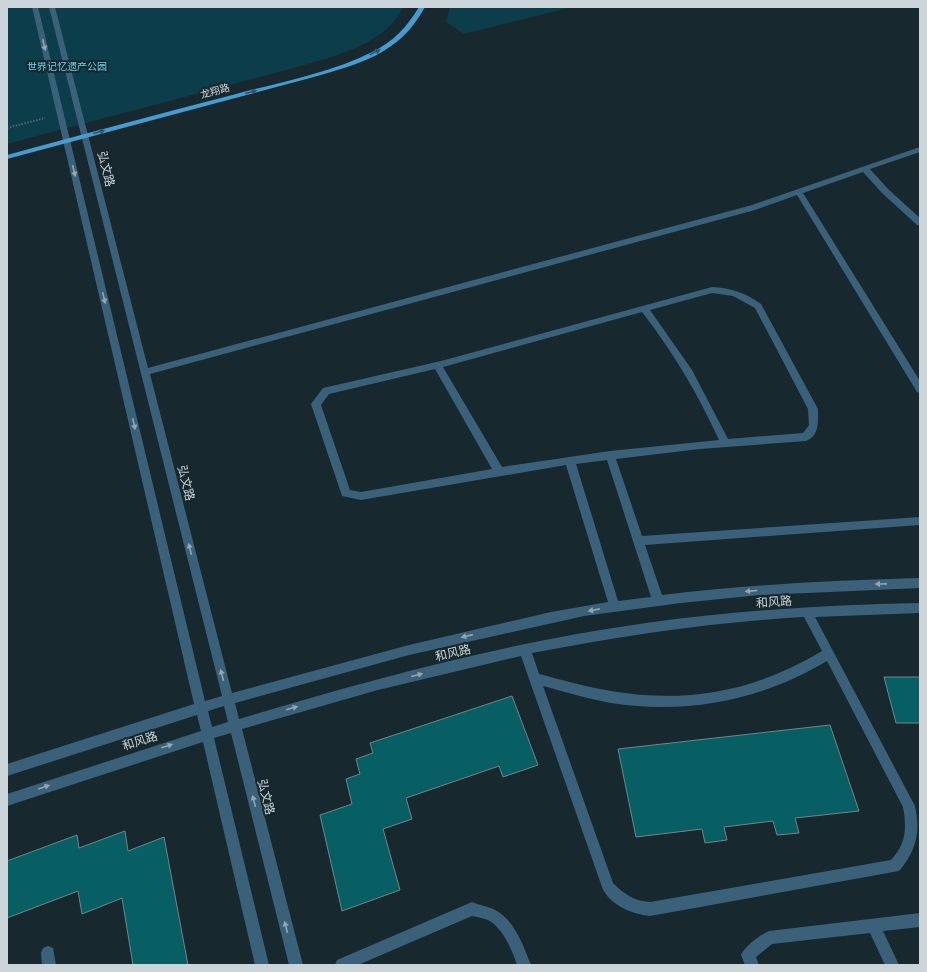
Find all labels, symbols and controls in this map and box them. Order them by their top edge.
one-way arrow [42,39,48,51]
one-way arrow [369,49,381,56]
park label: 世界记忆遗产公园 [27,61,107,72]
street label: 龙翔路 [199,82,231,100]
one-way arrow [246,89,258,95]
one-way arrow [93,129,105,135]
street label: 弘文路 [95,150,117,188]
one-way arrow [72,165,78,178]
one-way arrow [102,292,108,304]
one-way arrow [132,418,138,431]
street label: 弘文路 [175,464,197,502]
one-way arrow [187,543,193,555]
one-way arrow [874,581,887,587]
one-way arrow [745,588,757,595]
street label: 和风路 [756,594,792,610]
one-way arrow [588,607,600,613]
one-way arrow [461,633,473,639]
street label: 和风路 [434,642,472,664]
one-way arrow [219,669,225,681]
one-way arrow [411,672,423,678]
one-way arrow [286,705,298,711]
street label: 和风路 [121,729,159,753]
one-way arrow [162,743,174,749]
street label: 弘文路 [255,778,277,816]
one-way arrow [38,784,50,790]
one-way arrow [251,795,257,807]
one-way arrow [283,921,289,933]

